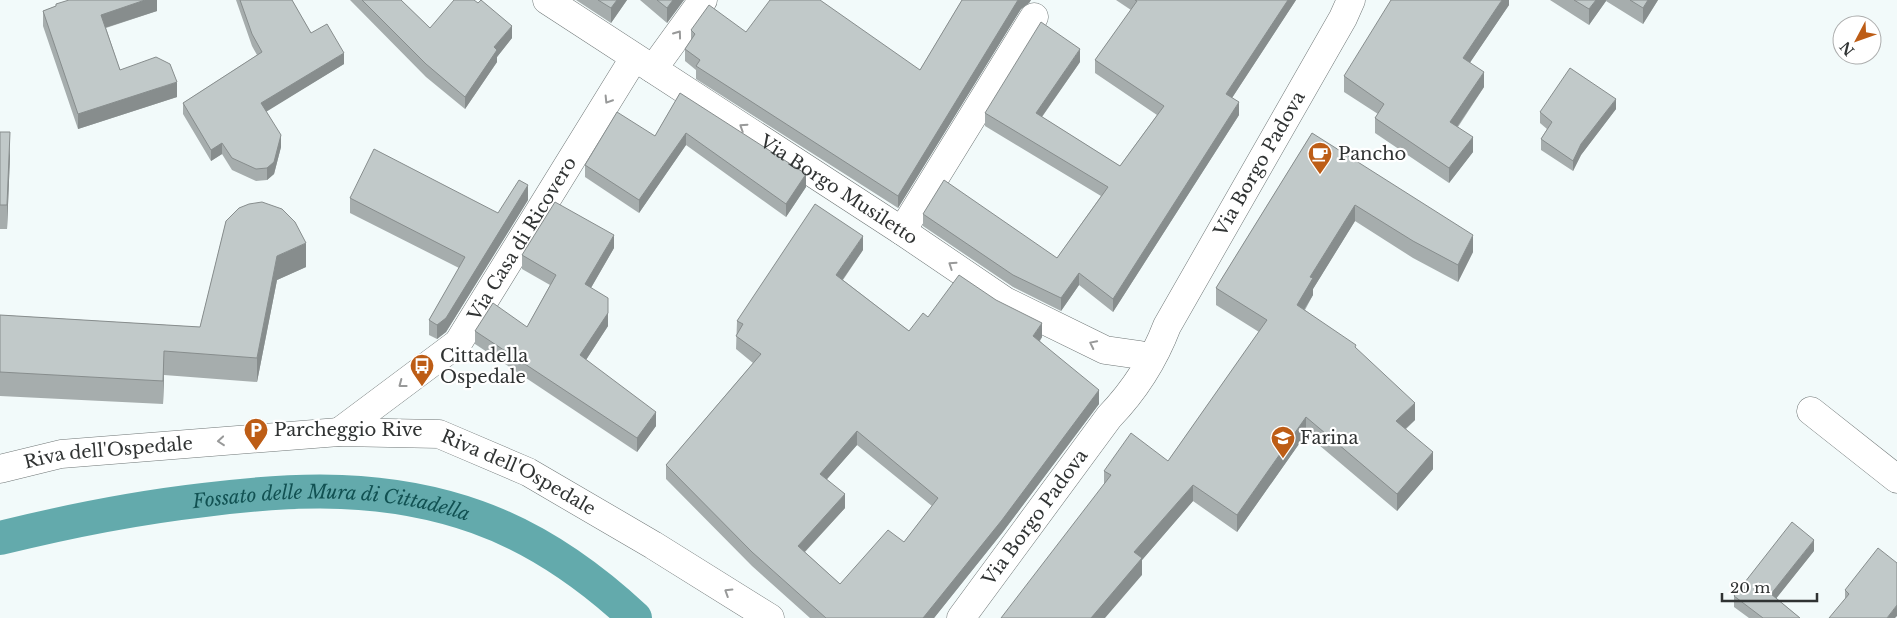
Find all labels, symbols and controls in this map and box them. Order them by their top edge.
north arrow [1832,15,1882,65]
one-way arrow [672,31,681,40]
text: N [1836,38,1858,59]
street label: Via Borgo Padova [1209,87,1310,241]
one-way arrow [605,94,615,103]
one-way arrow [739,124,748,134]
street label: Via Borgo Musiletto [755,130,922,249]
cafe icon: Pancho [1307,141,1333,175]
place label: Pancho [1338,143,1406,165]
street label: Via Casa di Ricovero [463,153,581,326]
one-way arrow [948,262,957,271]
one-way arrow [1089,340,1098,350]
place label: Cittadella Ospedale [440,345,528,388]
bus stop icon: Cittadella Ospedale [409,353,435,387]
one-way arrow [399,379,408,387]
parking icon: Parcheggio Rive [243,417,269,451]
place label: Parcheggio Rive [274,419,423,441]
street label: Riva dell'Ospedale [438,425,600,520]
school or university icon: Farina [1270,425,1296,459]
place label: Farina [1300,427,1359,449]
street label: Riva dell'Ospedale [22,433,194,474]
one-way arrow [217,436,225,447]
street label: Via Borgo Padova [977,445,1092,590]
water label: Fossato delle Mura di Cittadella [190,481,473,526]
scale bar [1722,570,1817,602]
text: 20 m [1730,578,1770,597]
one-way arrow [725,589,734,599]

